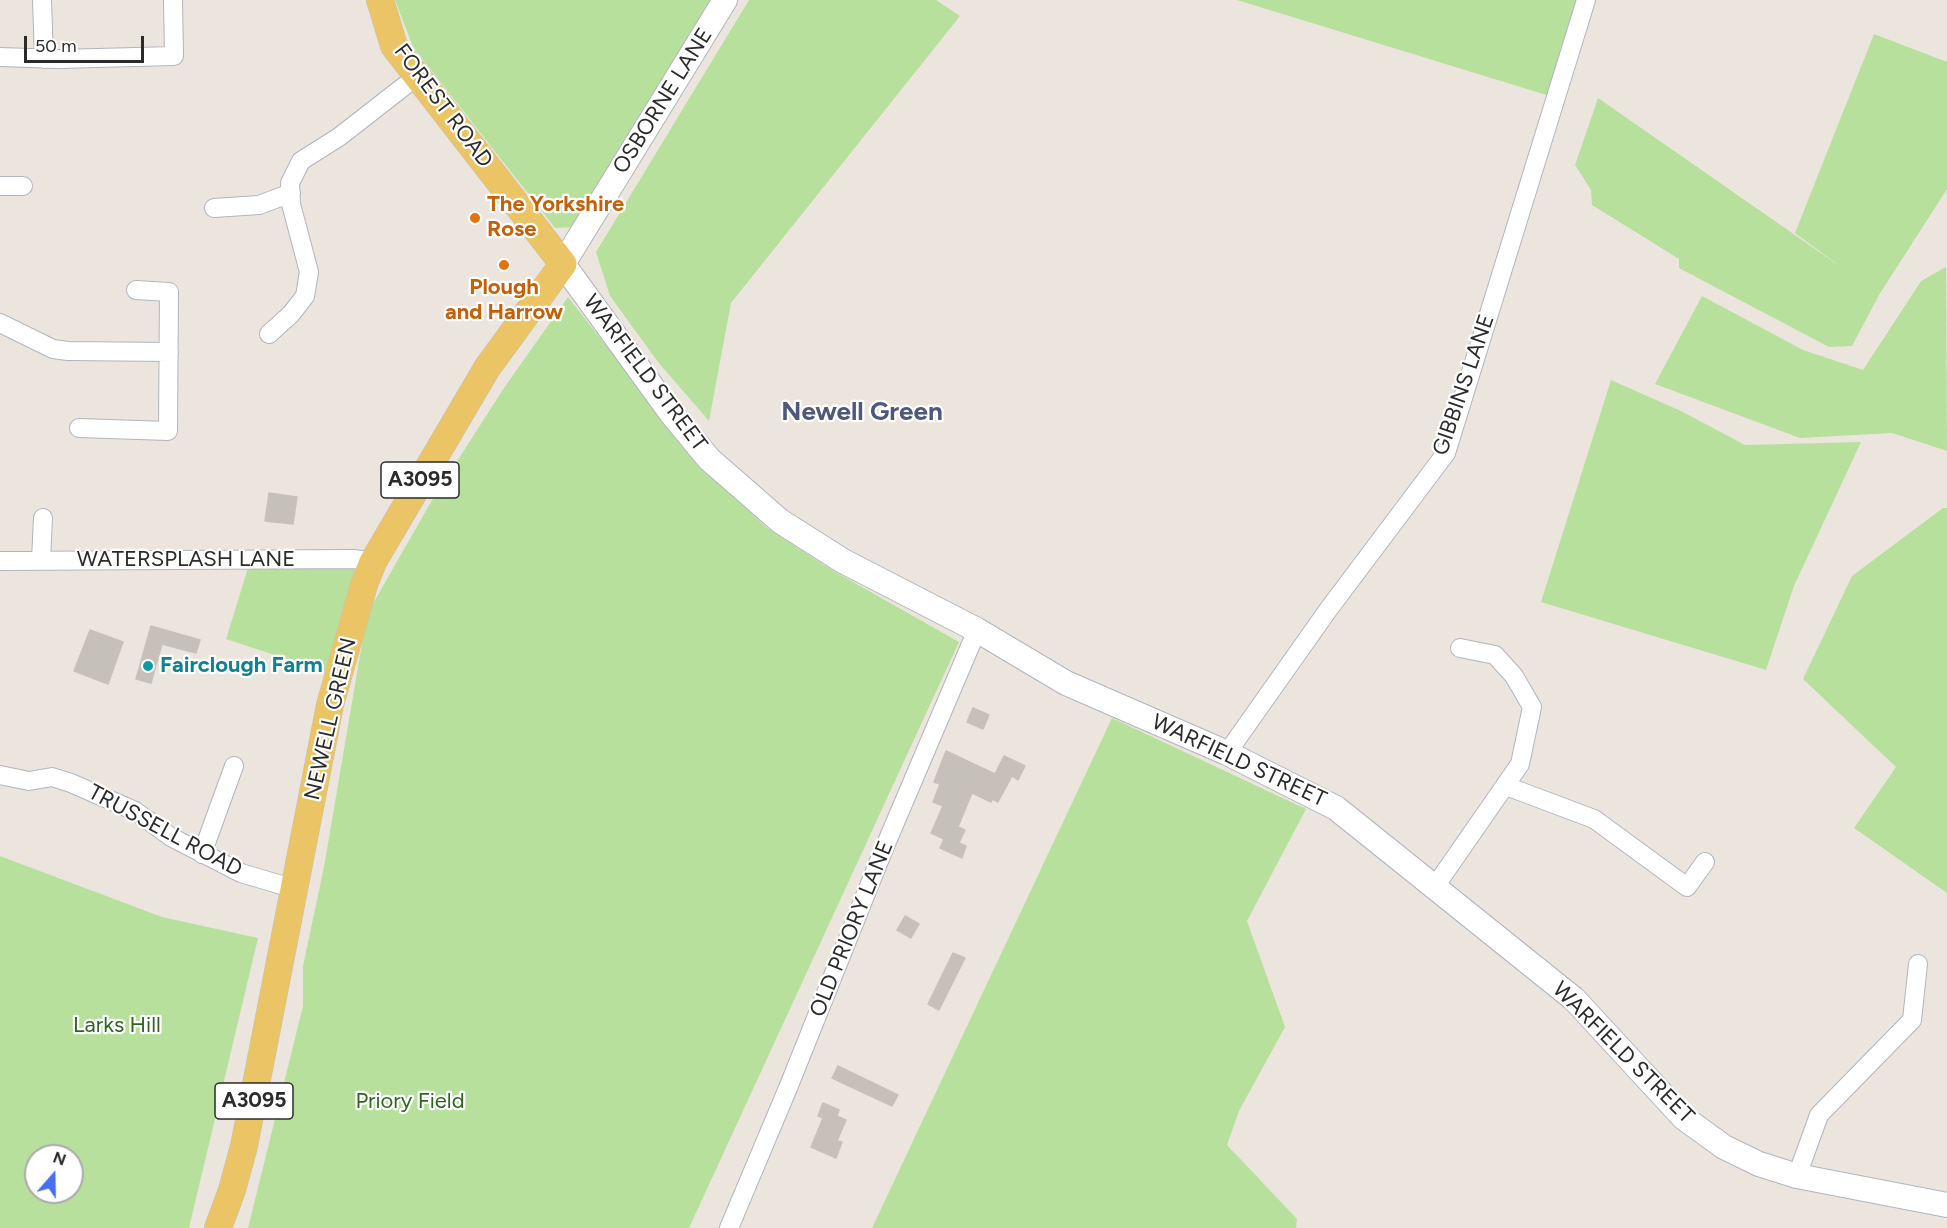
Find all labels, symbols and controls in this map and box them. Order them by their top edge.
street label: OSBORNE LANE [608,23,718,179]
scale bar [27,24,147,62]
text: 50 m [35,35,77,57]
street label: FOREST ROAD [388,39,498,173]
place label: The Yorkshire Rose [487,192,624,243]
marker: The Yorkshire Rose [468,211,482,225]
marker: Plough and Harrow [497,258,511,272]
place label: Plough and Harrow [445,275,563,326]
street label: WARFIELD STREET [577,289,713,457]
street label: GIBBINS LANE [1428,311,1500,459]
district label: Newell Green [781,396,943,428]
road number: A3095 [381,462,459,498]
street label: WATERSPLASH LANE [77,547,295,573]
street label: NEWELL GREEN [299,635,363,803]
place label: Fairclough Farm [160,653,323,679]
marker: Fairclough Farm [141,659,155,673]
street label: WARFIELD STREET [1147,709,1331,813]
street label: TRUSSELL ROAD [83,779,247,883]
street label: OLD PRIORY LANE [805,837,899,1021]
street label: WARFIELD STREET [1547,977,1699,1129]
park label: Larks Hill [73,1013,161,1039]
road number: A3095 [215,1083,293,1119]
park label: Priory Field [355,1089,465,1115]
north arrow [24,1144,84,1204]
text: N [51,1147,69,1170]

